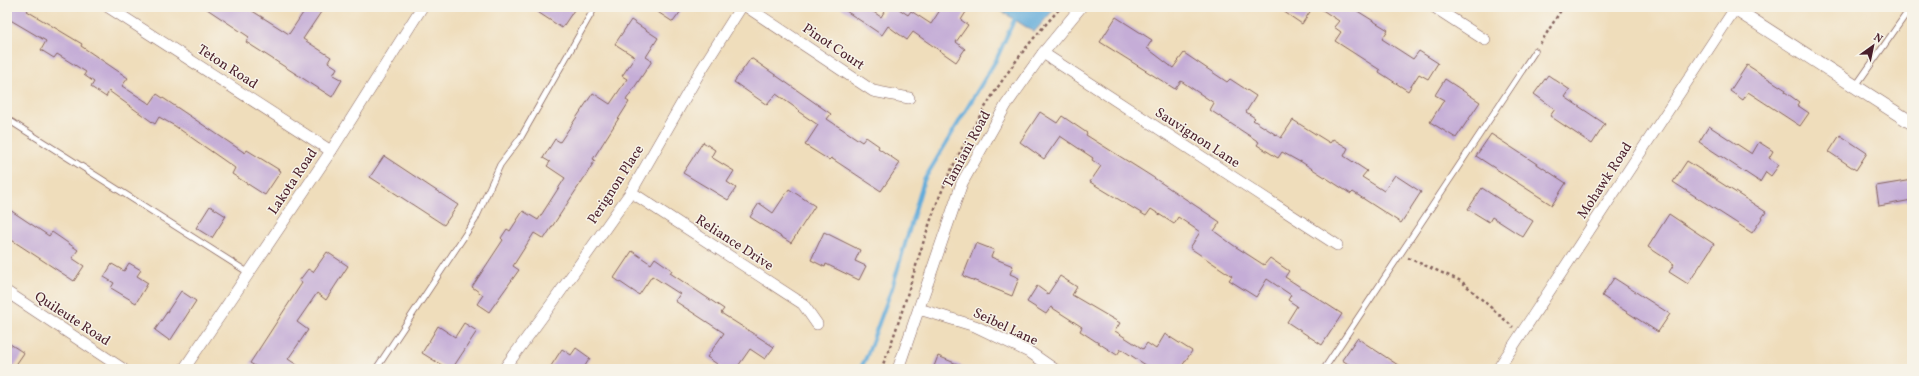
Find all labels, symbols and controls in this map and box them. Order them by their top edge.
street label: Pinot Court [798,19,868,75]
north arrow [1853,26,1893,66]
text: N [1870,30,1885,47]
street label: Teton Road [193,41,261,94]
street label: Sauvignon Lane [1151,104,1244,173]
street label: Tamiani Road [939,108,996,192]
street label: Mohawk Road [1573,139,1637,223]
street label: Perignon Place [584,141,649,228]
street label: Lakota Road [264,145,322,219]
street label: Reliance Drive [691,211,777,276]
street label: Quileute Road [31,288,114,351]
street label: Seibel Lane [970,304,1041,351]

